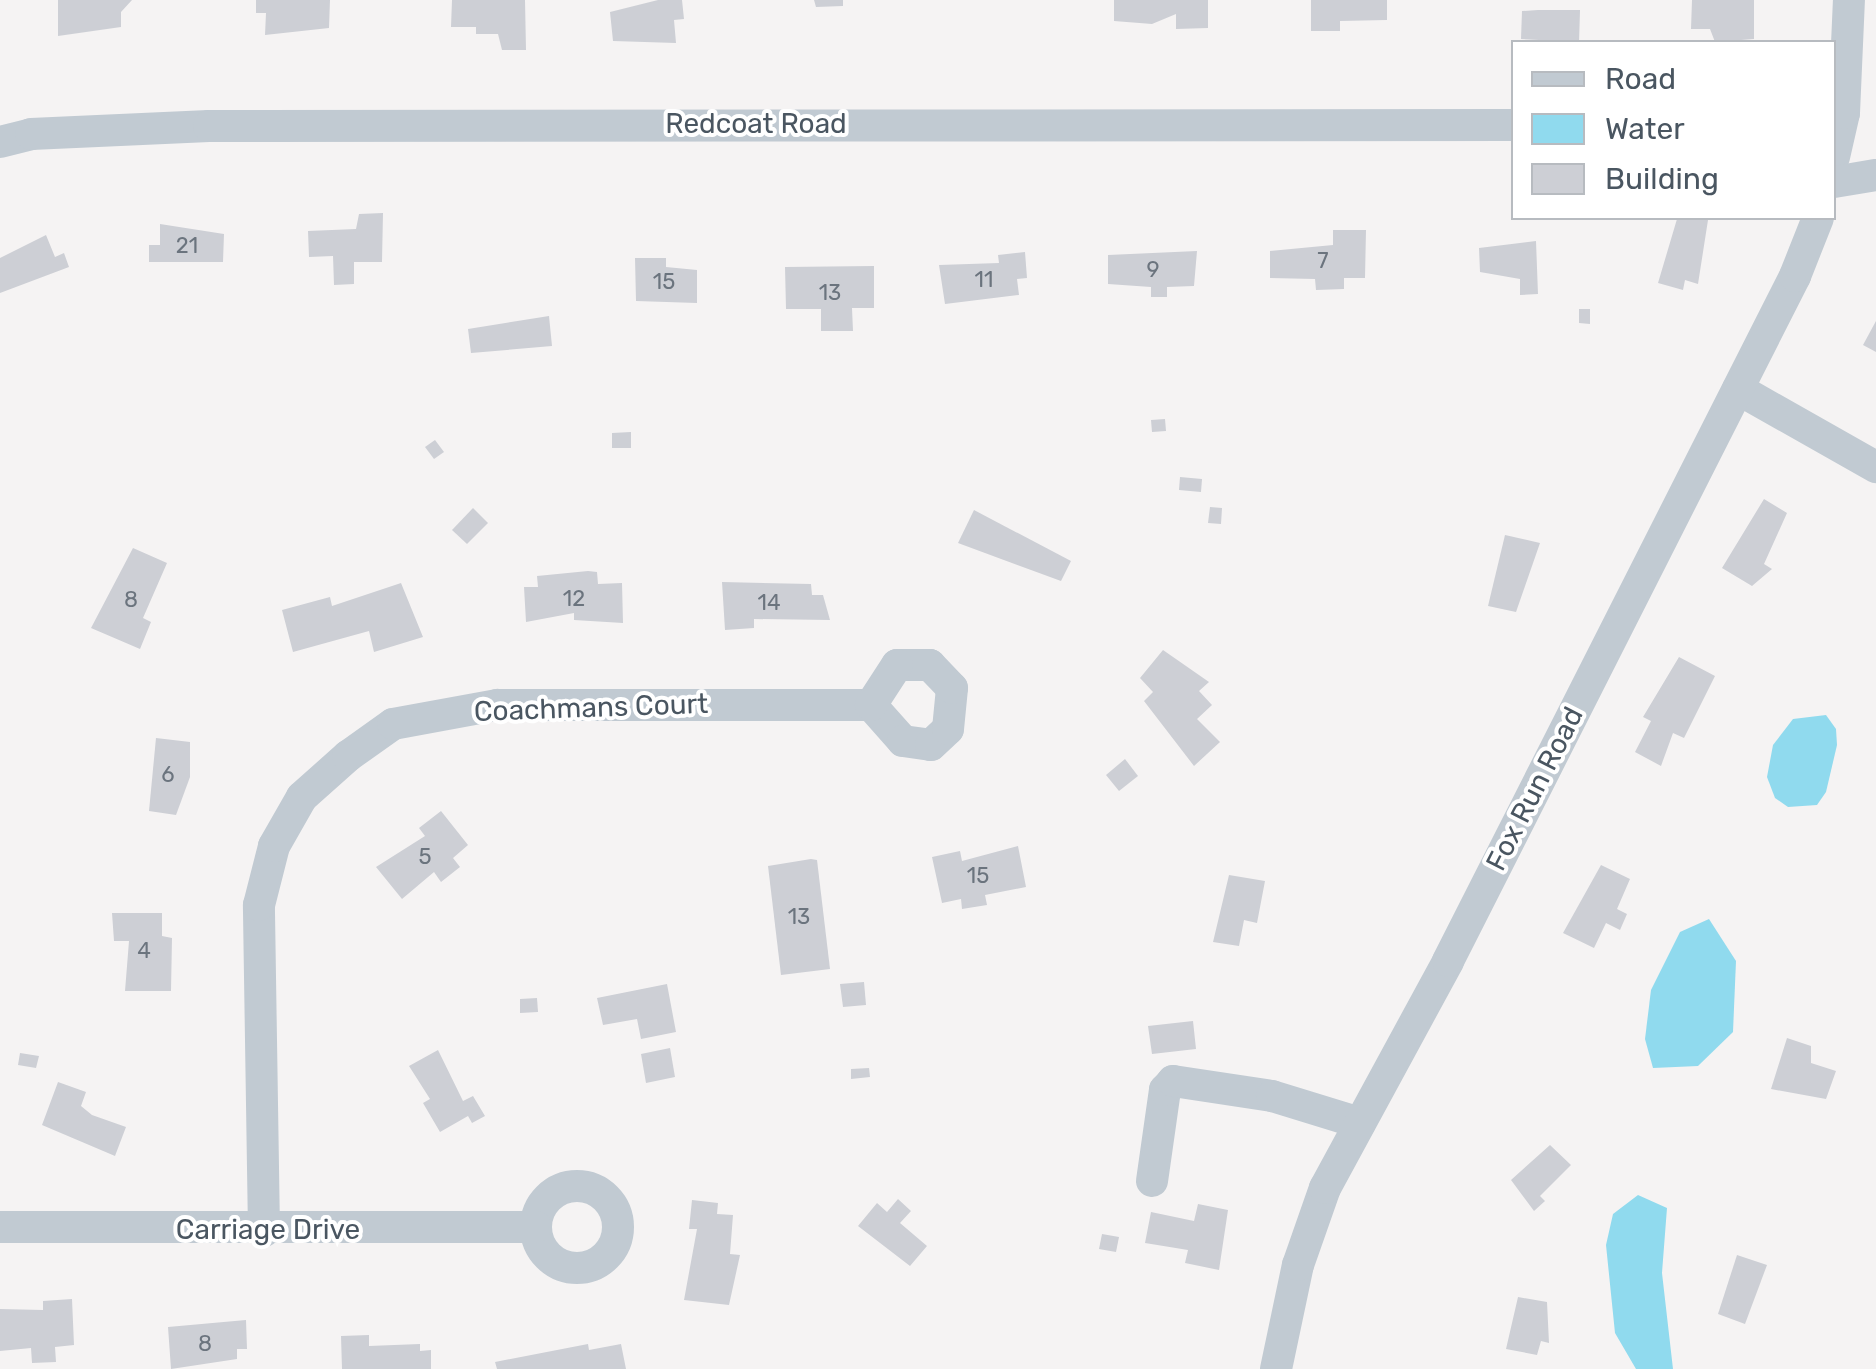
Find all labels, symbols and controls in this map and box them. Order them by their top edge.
legend [1511,40,1836,220]
text: Road [1605,61,1676,97]
street label: Redcoat Road [665,107,847,141]
text: Water [1605,111,1685,147]
text: Building [1605,161,1719,197]
house number: 21 [176,233,198,259]
house number: 7 [1317,248,1329,274]
house number: 9 [1146,257,1160,283]
house number: 11 [975,267,993,293]
house number: 15 [653,269,675,295]
house number: 13 [819,280,841,306]
house number: 12 [563,586,585,612]
house number: 8 [124,587,138,613]
house number: 14 [757,590,781,616]
street label: Coachmans Court [473,687,709,729]
street label: Fox Run Road [1479,702,1591,876]
house number: 6 [161,762,175,788]
house number: 5 [418,844,432,870]
house number: 15 [967,863,989,889]
house number: 13 [788,904,810,930]
house number: 4 [137,938,151,964]
street label: Carriage Drive [176,1213,360,1247]
house number: 8 [198,1331,212,1357]

